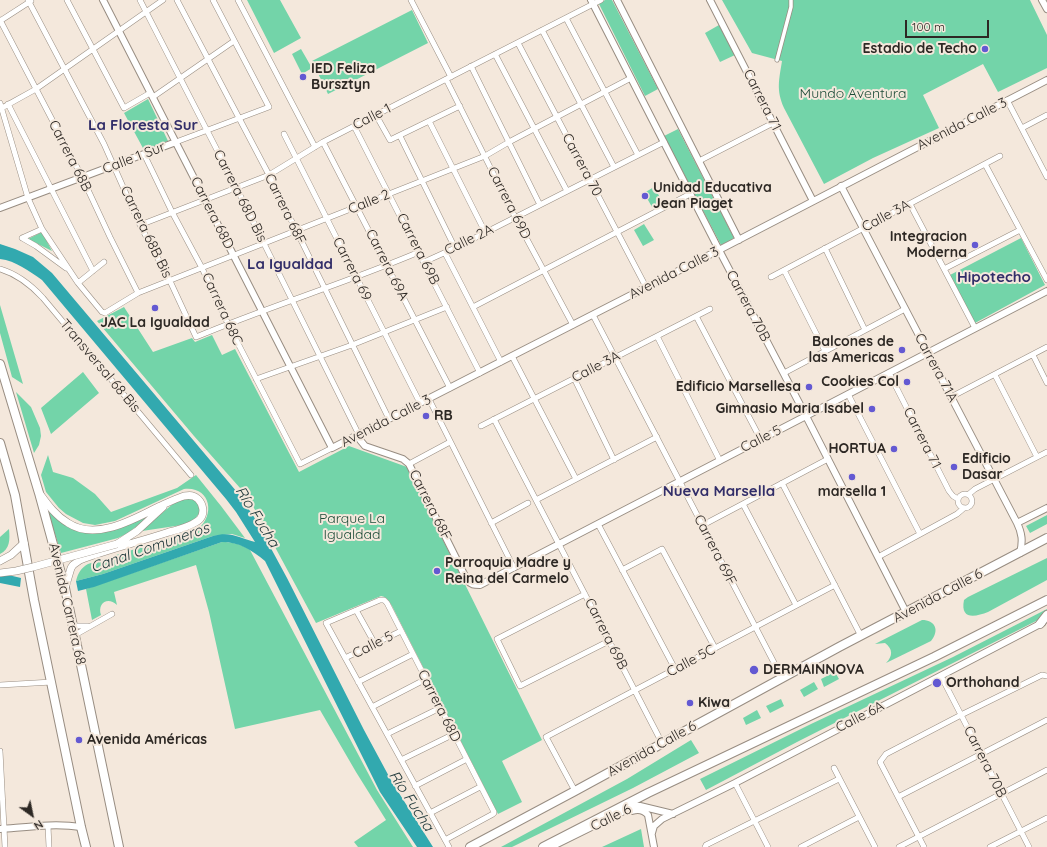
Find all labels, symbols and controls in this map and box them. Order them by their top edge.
scale bar [907,12,991,38]
text: 100 m [912,19,945,34]
place label: Estadio de Techo [862,41,977,57]
marker: Estadio de Techo [980,44,990,54]
place label: IED Feliza Bursztyn [311,61,375,94]
street label: Carrera 71 [739,67,785,133]
marker: IED Feliza Bursztyn [298,72,308,82]
park label: Mundo Aventura [800,86,906,102]
street label: Avenida Calle 3 [914,94,1010,154]
street label: Calle 1 [350,100,394,134]
district label: La Floresta Sur [88,116,198,134]
street label: Carrera 68B [45,118,95,194]
street label: Carrera 70 [558,131,606,199]
street label: Calle 1 Sur [100,138,168,178]
street label: Carrera 68D Bis [210,147,270,245]
street label: Carrera 69D [484,164,534,242]
street label: Carrera 68F [261,171,309,247]
street label: Carrera 68D [187,174,237,252]
place label: Unidad Educativa Jean Piaget [653,180,772,212]
street label: Carrera 68B Bis [116,183,176,281]
street label: Calle 2 [346,186,392,218]
marker: Unidad Educativa Jean Piaget [640,191,650,201]
street label: Calle 3A [859,196,913,236]
street label: Carrera 69B [393,210,443,288]
street label: Calle 2A [442,221,496,259]
street label: Carrera 69A [362,226,412,304]
place label: Integracion Moderna [890,229,967,262]
street label: Carrera 69 [329,235,375,303]
marker: Integracion Moderna [970,240,980,250]
street label: Avenida Calle 3 [626,243,722,303]
district label: La Igualdad [247,255,333,273]
street label: Carrera 70B [722,268,774,344]
district label: Hipotecho [957,268,1031,286]
street label: Carrera 68C [198,270,246,348]
marker: JAC La Igualdad [150,303,160,313]
place label: JAC La Igualdad [100,315,210,331]
street label: Transversal 68 Bis [56,316,144,416]
street label: Carrera 71A [911,331,961,405]
place label: Balcones de las Americas [808,334,894,366]
marker: Balcones de las Americas [897,345,907,355]
street label: Calle 3A [569,348,623,386]
place label: Cookies Col [821,374,899,390]
marker: Cookies Col [902,377,912,387]
place label: Edificio Marsellesa [676,379,801,395]
marker: Edificio Marsellesa [804,382,814,392]
street label: Avenida Calle 3 [338,391,434,451]
place label: Gimnasio Maria Isabel [716,401,864,417]
marker: Gimnasio Maria Isabel [867,404,877,414]
street label: Carrera 71 [899,405,945,471]
place label: RB [434,408,453,424]
marker: RB [421,411,431,421]
street label: Calle 5 [738,422,784,456]
place label: HORTUA [828,441,886,457]
marker: HORTUA [889,444,899,454]
place label: Edificio Dasar [962,451,1011,484]
marker: Edificio Dasar [949,462,959,472]
street label: Carrera 68F [405,467,455,543]
marker: marsella 1 [847,472,857,482]
district label: Nueva Marsella [663,482,775,500]
water label: Río Fucha [231,483,283,551]
place label: marsella 1 [818,484,886,500]
park label: Parque La Igualdad [319,511,385,544]
street label: Carrera 69F [690,512,740,588]
water label: Canal Comuneros [88,519,212,577]
street label: Avenida Carrera 68 [45,541,89,667]
place label: Parroquia Madre y Reina del Carmelo [445,555,571,588]
street label: Avenida Calle 6 [890,565,986,627]
marker: Parroquia Madre y Reina del Carmelo [432,566,442,576]
street label: Carrera 69B [581,595,631,673]
street label: Calle 5 [350,628,396,662]
street label: Calle 5C [664,641,718,681]
place label: DERMAINNOVA [763,662,864,678]
marker: DERMAINNOVA [748,664,760,676]
street label: Carrera 68D [414,667,464,745]
place label: Orthohand [946,675,1019,691]
marker: Orthohand [931,677,943,689]
place label: Kiwa [698,695,730,711]
marker: Kiwa [685,698,695,708]
street label: Calle 6A [833,698,887,736]
street label: Avenida Calle 6 [605,718,699,780]
street label: Carrera 70B [960,723,1010,801]
place label: Avenida Américas [87,732,207,748]
marker: Avenida Américas [74,735,84,745]
water label: Río Fucha [385,767,437,835]
north arrow [12,795,52,835]
street label: Calle 6 [588,801,634,835]
text: N [31,817,46,833]

